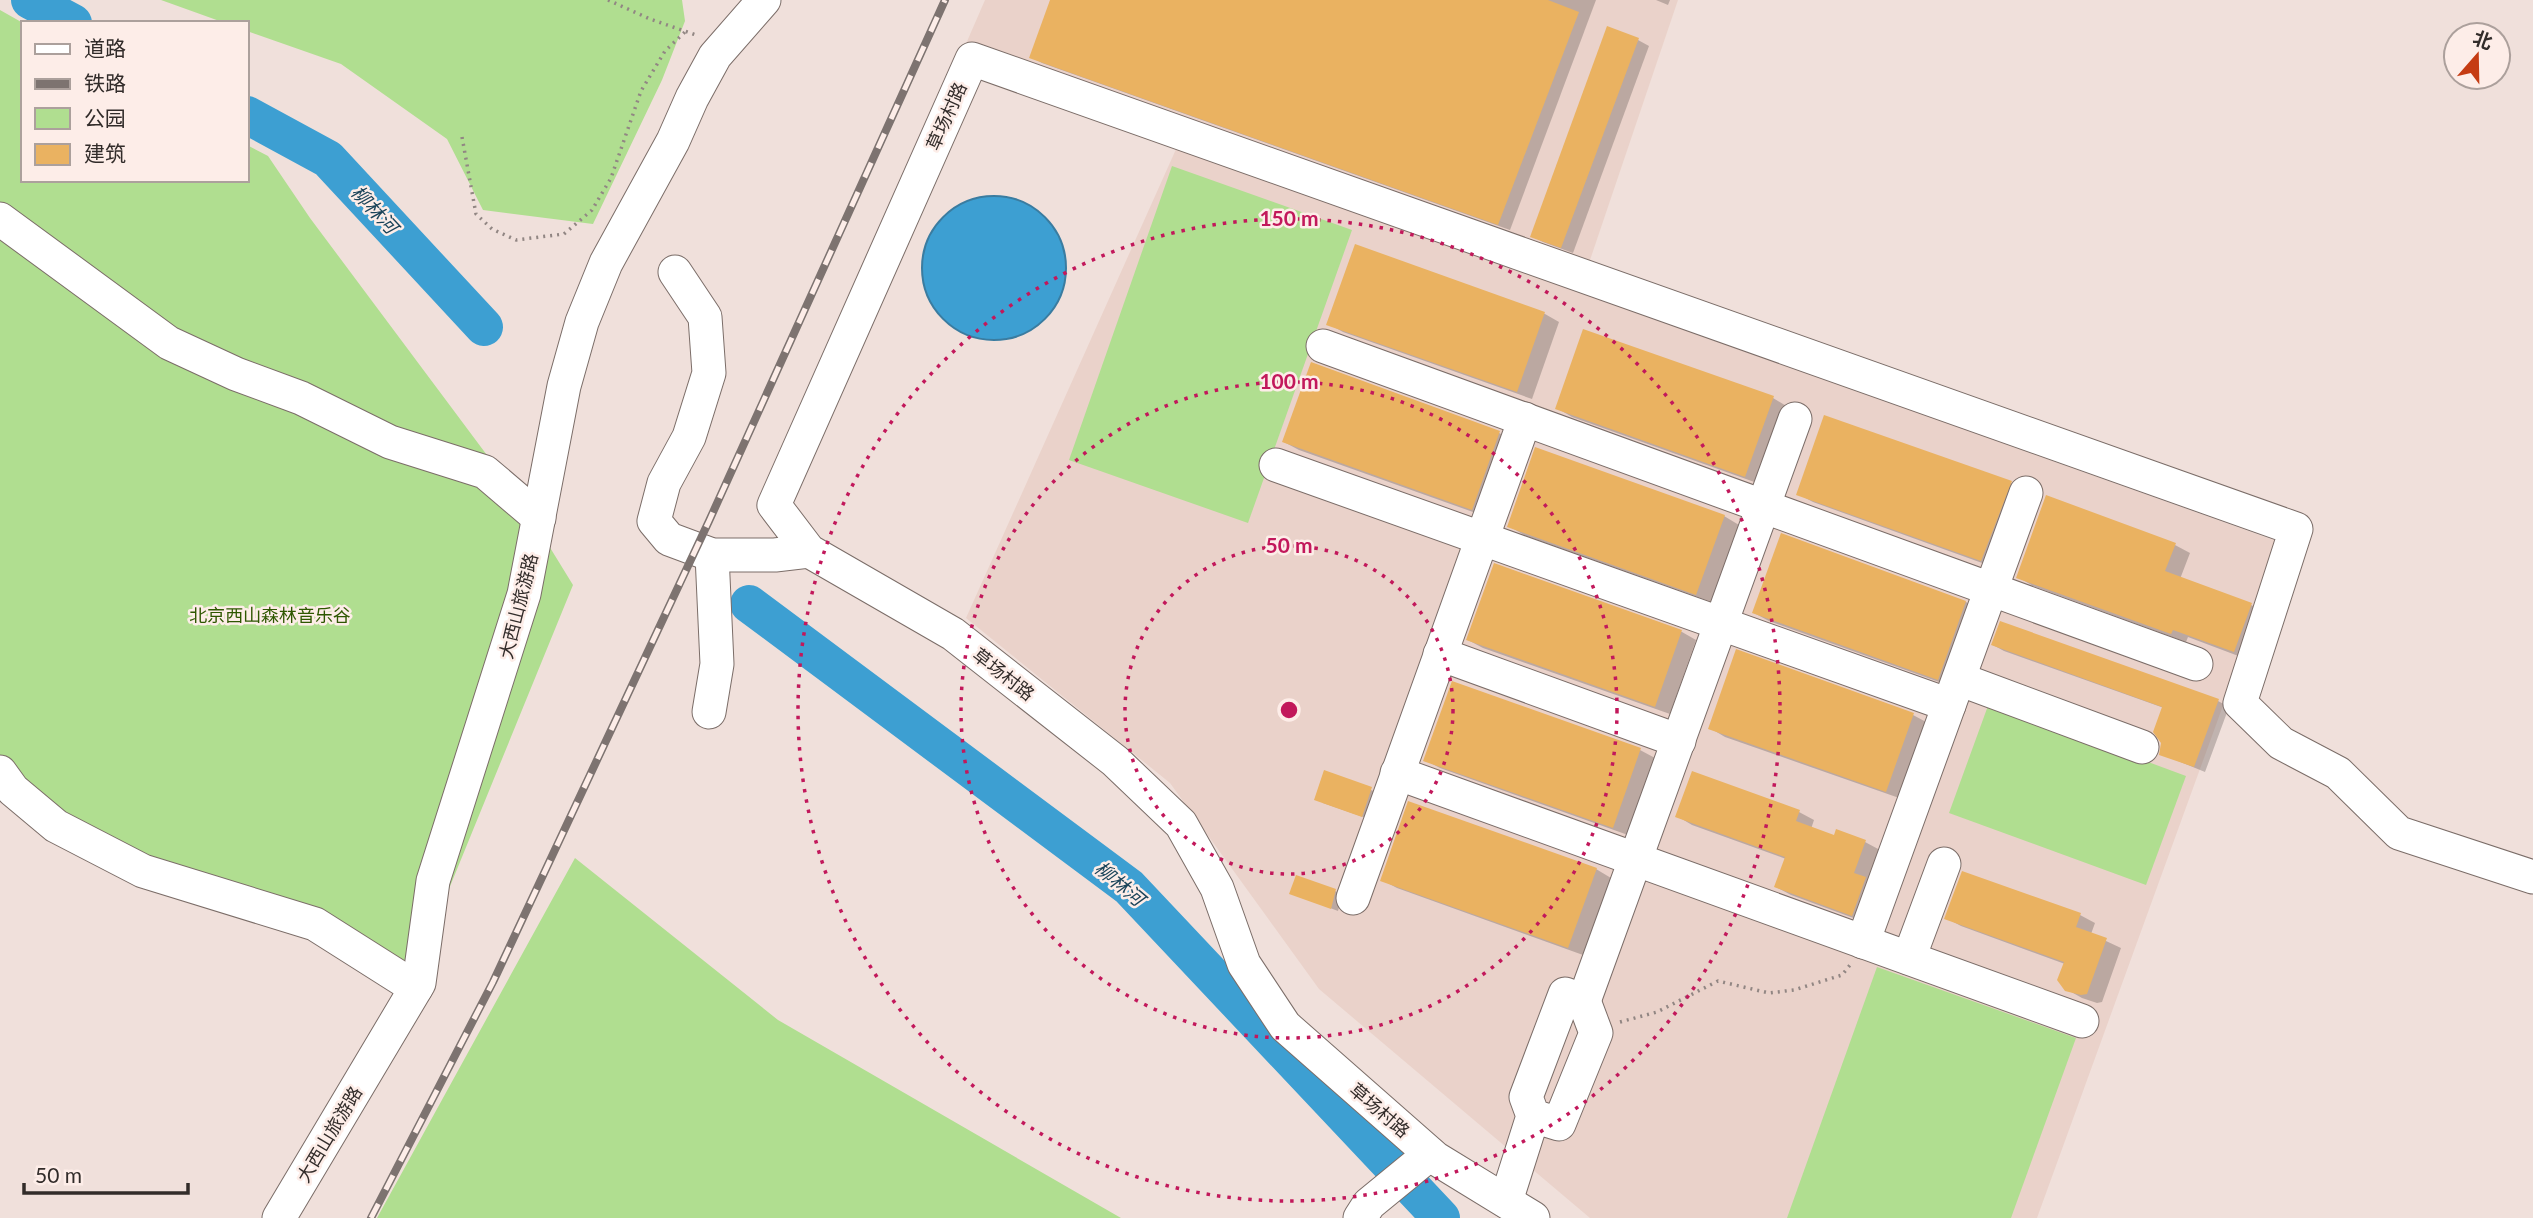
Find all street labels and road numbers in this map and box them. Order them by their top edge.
street label: 草场村路 [921,79,971,153]
street label: 大西山旅游路 [494,551,542,661]
street label: 草场村路 [969,643,1039,705]
street label: 草场村路 [1346,1078,1414,1142]
street label: 大西山旅游路 [292,1082,366,1186]

